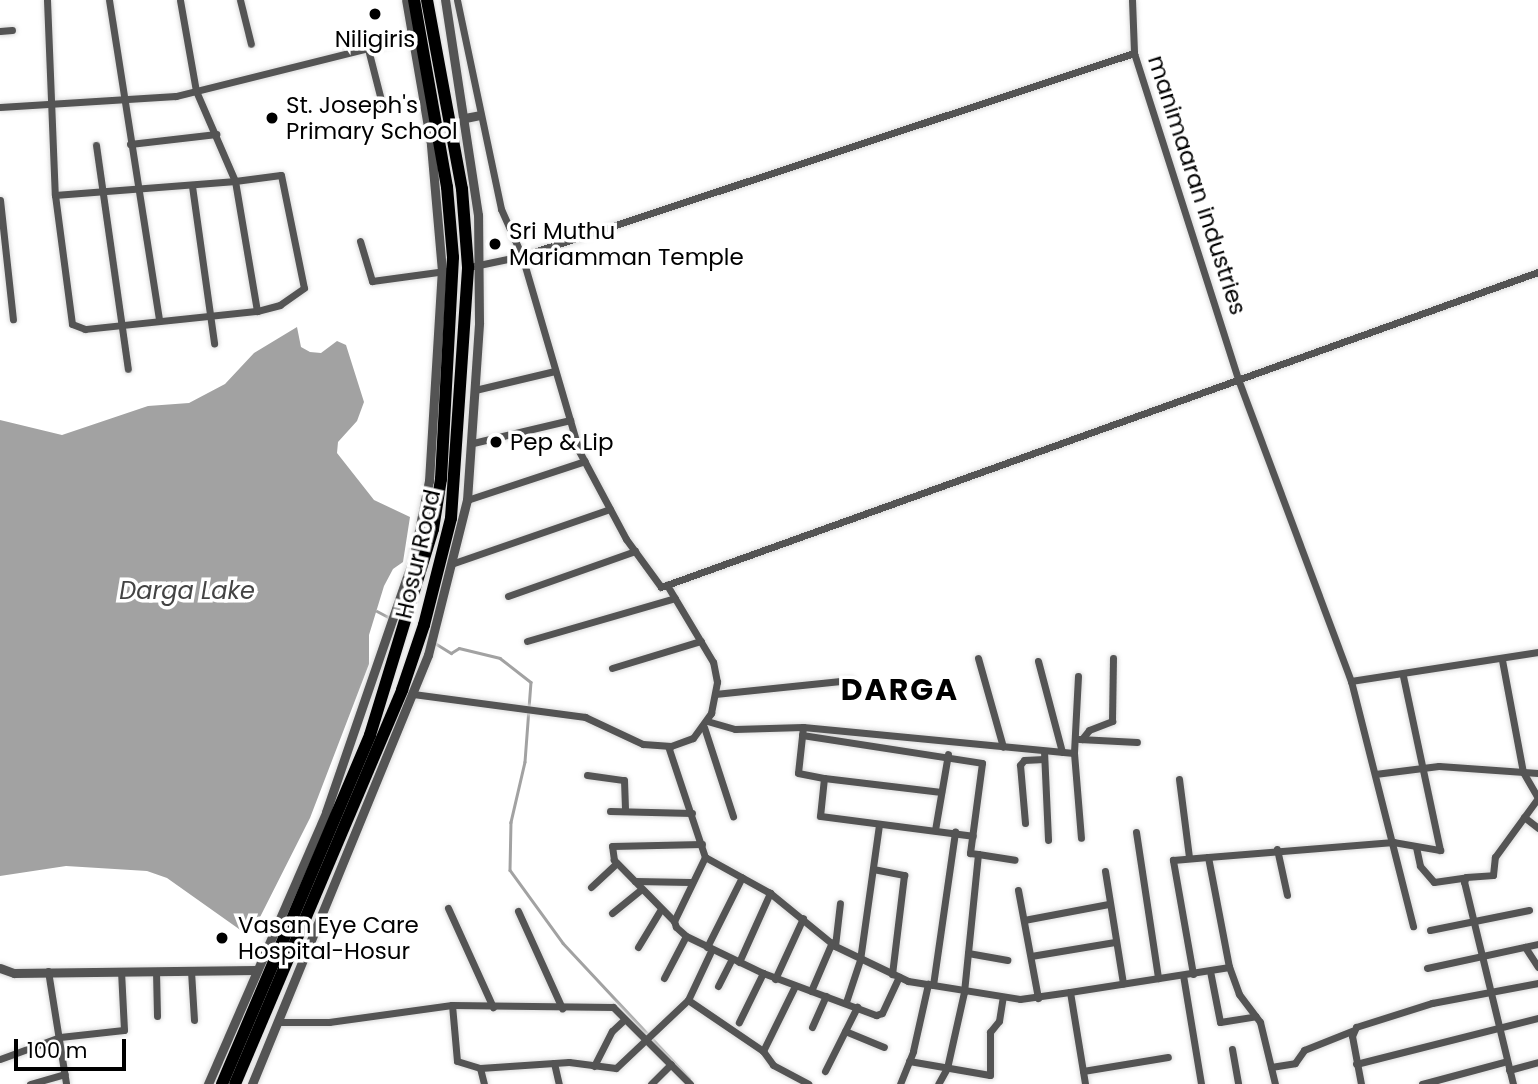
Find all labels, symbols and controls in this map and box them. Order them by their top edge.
marker: Niligiris [367,6,383,22]
place label: Niligiris [335,25,415,53]
street label: manimaaran industries [1142,52,1252,318]
place label: St. Joseph's Primary School [286,91,458,145]
marker: St. Joseph's Primary School [264,110,280,126]
place label: Sri Muthu Mariamman Temple [509,217,744,271]
marker: Sri Muthu Mariamman Temple [487,236,503,252]
place label: Pep & Lip [510,428,614,456]
marker: Pep & Lip [488,434,504,450]
street label: Hosur Road [390,487,446,621]
water label: Darga Lake [119,577,255,605]
district label: DARGA [841,672,959,708]
place label: Vasan Eye Care Hospital-Hosur [238,911,419,965]
marker: Vasan Eye Care Hospital-Hosur [212,928,232,948]
scale bar [18,1024,130,1068]
text: 100 m [27,1036,87,1065]

